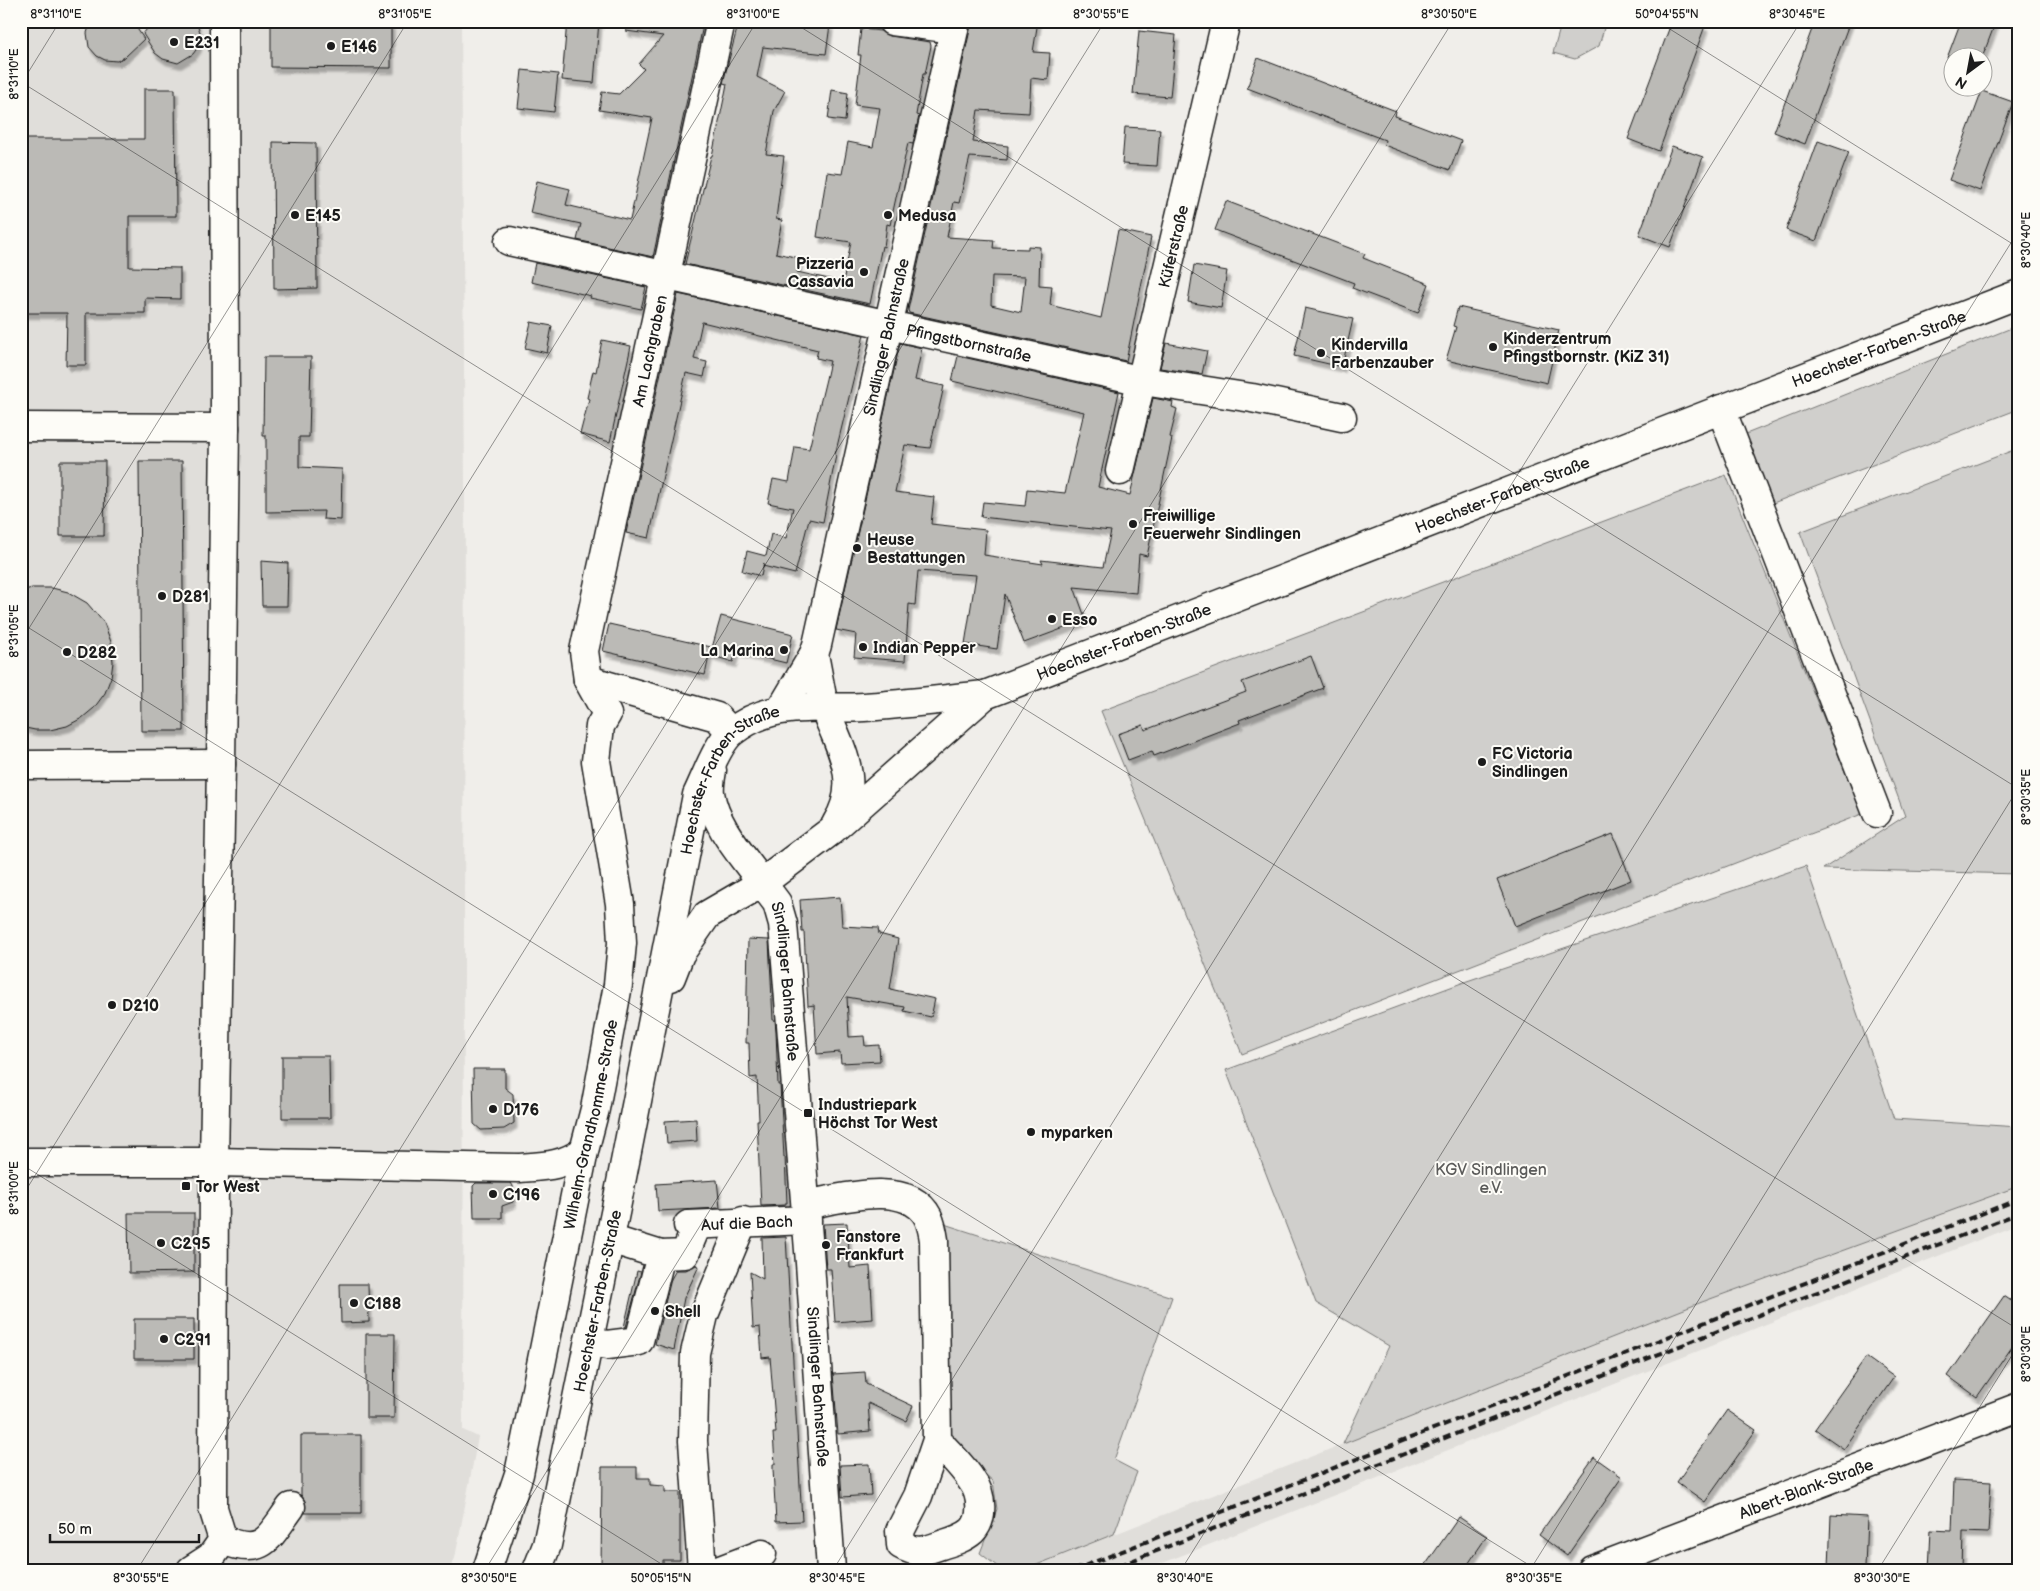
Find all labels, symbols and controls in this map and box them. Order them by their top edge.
text: 8°31'10"E [30,7,82,22]
text: 8°31'05"E [378,7,432,22]
text: 8°31'00"E [726,7,780,22]
text: 8°30'55"E [1073,7,1129,22]
text: 8°30'50"E [1421,7,1477,22]
text: 50°04'55"N [1635,7,1699,22]
text: 8°30'45"E [1769,7,1825,22]
place label: E231 [184,34,220,53]
marker: E231 [168,36,180,48]
place label: E146 [341,38,378,57]
marker: E146 [325,40,337,52]
text: 8°31'10"E [7,48,22,100]
north arrow [1942,48,1992,98]
text: N [1952,73,1970,93]
street label: Küferstraße [1155,203,1193,290]
place label: E145 [305,207,341,226]
place label: Medusa [898,207,956,226]
marker: E145 [289,209,301,221]
marker: Medusa [882,209,894,221]
text: 8°30'40"E [2019,212,2034,268]
place label: Pizzeria Cassavia [788,255,854,292]
street label: Sindlinger Bahnstraße [860,256,914,418]
marker: Pizzeria Cassavia [858,266,870,278]
street label: Am Lachgraben [629,293,672,409]
street label: Hoechster-Farben-Straße [1789,307,1970,392]
street label: Pfingstbornstraße [904,321,1033,367]
place label: Kinderzentrum Pfingstbornstr. (KiZ 31) [1503,330,1670,367]
place label: Kindervilla Farbenzauber [1331,336,1435,373]
marker: Kinderzentrum Pfingstbornstr. (KiZ 31) [1487,341,1499,353]
marker: Kindervilla Farbenzauber [1315,347,1327,359]
street label: Hoechster-Farben-Straße [1413,453,1593,538]
place label: Freiwillige Feuerwehr Sindlingen [1143,507,1301,544]
marker: Freiwillige Feuerwehr Sindlingen [1127,518,1139,530]
place label: Heuse Bestattungen [867,531,966,568]
marker: Heuse Bestattungen [851,542,863,554]
place label: D281 [172,588,209,607]
marker: D281 [156,590,168,602]
street label: Hoechster-Farben-Straße [1034,600,1215,685]
text: 8°31'05"E [7,604,22,658]
place label: Esso [1062,611,1097,630]
marker: Esso [1046,613,1058,625]
place label: Indian Pepper [873,639,976,658]
marker: Indian Pepper [857,641,869,653]
place label: La Marina [700,642,774,661]
place label: D282 [77,644,117,663]
marker: La Marina [778,644,790,656]
marker: D282 [61,646,73,658]
street label: Hoechster-Farben-Straße [677,702,782,857]
place label: FC Victoria Sindlingen [1492,745,1573,782]
marker: FC Victoria Sindlingen [1476,756,1488,768]
text: 8°30'35"E [2019,769,2034,825]
street label: Sindlinger Bahnstraße [766,900,802,1062]
place label: D210 [122,997,159,1016]
marker: D210 [106,999,118,1011]
street label: Wilhelm-Grandhomme-Straße [560,1018,623,1231]
place label: Industriepark Höchst Tor West [818,1096,938,1133]
place label: D176 [503,1101,540,1120]
marker: D176 [487,1103,499,1115]
marker: Industriepark Höchst Tor West [802,1107,814,1119]
place label: myparken [1041,1124,1113,1143]
marker: myparken [1025,1126,1037,1138]
text: 8°31'00"E [7,1161,22,1215]
park label: KGV Sindlingen e.V. [1435,1161,1547,1198]
place label: Tor West [196,1178,260,1197]
marker: Tor West [180,1180,192,1192]
place label: C196 [503,1186,540,1205]
marker: C196 [487,1188,499,1200]
street label: Hoechster-Farben-Straße [571,1208,626,1394]
street label: Auf die Bach [701,1213,794,1235]
place label: Fanstore Frankfurt [836,1228,905,1265]
place label: C295 [171,1235,211,1254]
marker: C295 [155,1237,167,1249]
marker: Fanstore Frankfurt [820,1239,832,1251]
place label: C188 [364,1295,401,1314]
marker: C188 [348,1297,360,1309]
place label: Shell [665,1303,701,1322]
marker: Shell [649,1305,661,1317]
street label: Sindlinger Bahnstraße [802,1306,832,1468]
text: 8°30'30"E [2019,1326,2034,1382]
place label: C291 [174,1331,211,1350]
marker: C291 [158,1333,170,1345]
street label: Albert-Blank-Straße [1737,1455,1877,1524]
scale bar [50,1511,199,1543]
text: 50 m [58,1520,92,1539]
text: 8°30'55"E [113,1571,169,1586]
text: 8°30'50"E [461,1571,517,1586]
text: 50°05'15"N [630,1571,692,1586]
text: 8°30'45"E [809,1571,865,1586]
text: 8°30'40"E [1157,1571,1213,1586]
text: 8°30'35"E [1506,1571,1562,1586]
text: 8°30'30"E [1854,1571,1910,1586]

